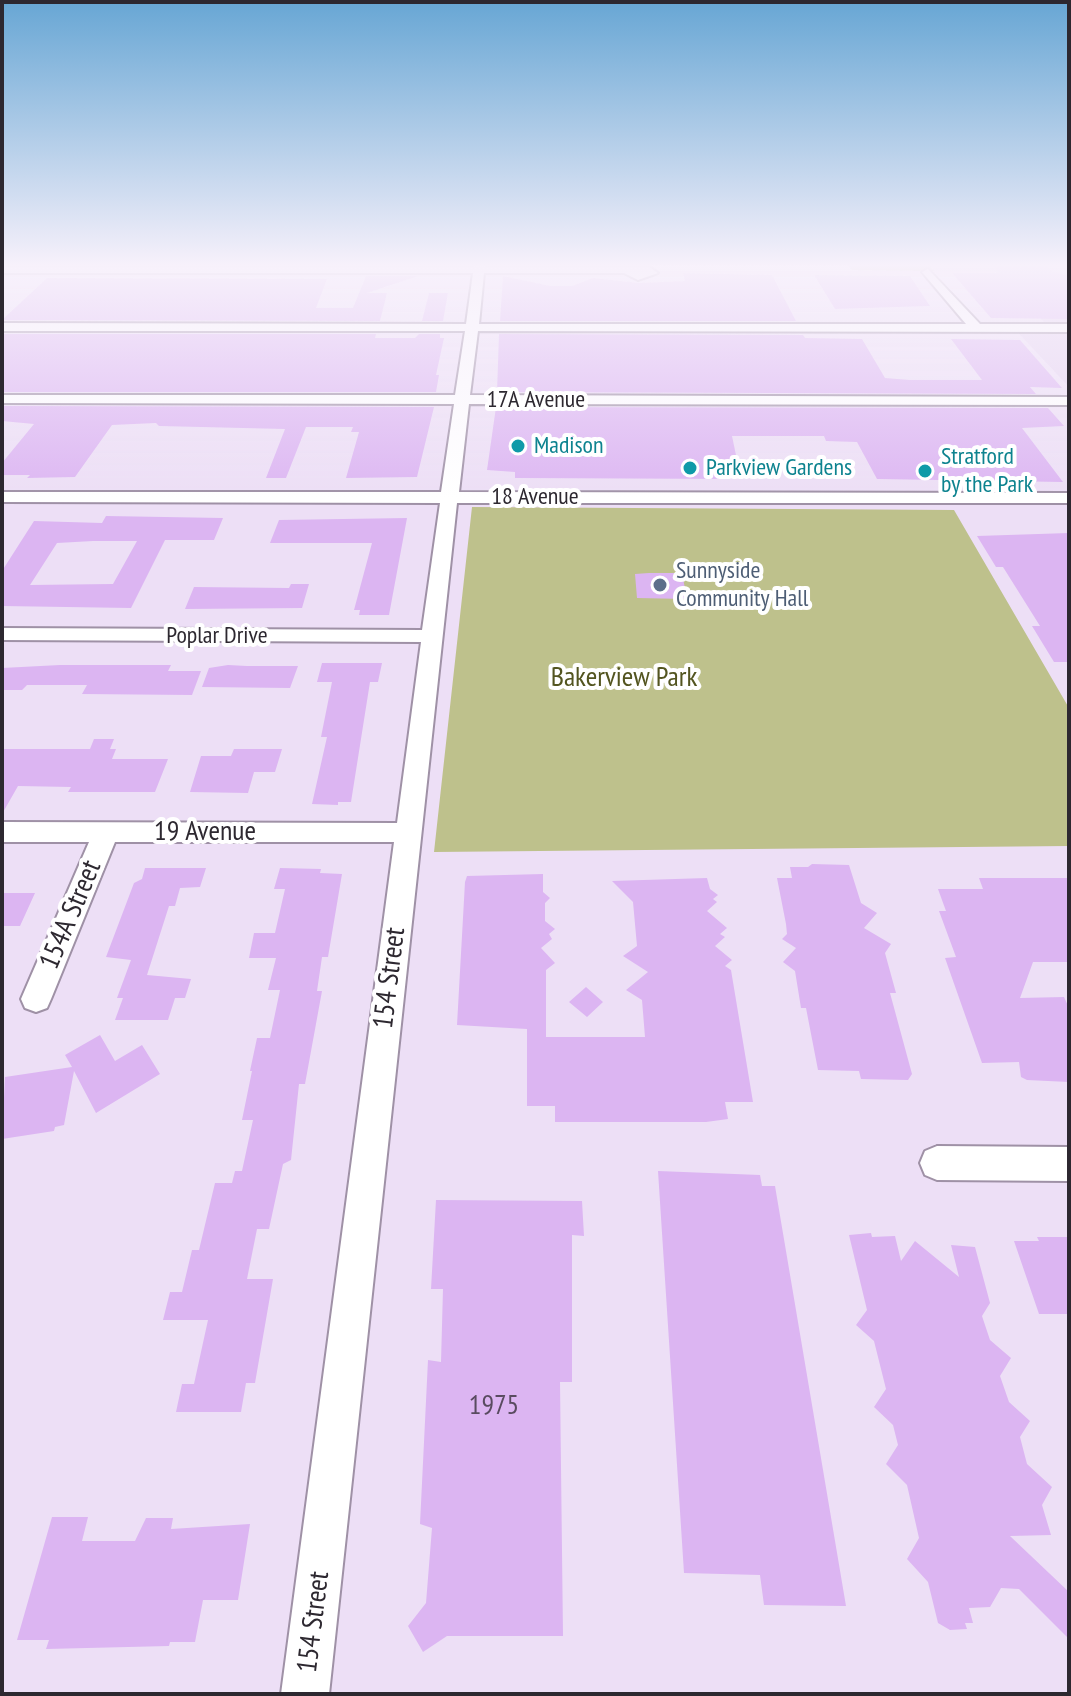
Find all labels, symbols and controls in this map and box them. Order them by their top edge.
street label: 17A Avenue [487,386,585,414]
place label: Madison [534,432,604,460]
marker: Madison [509,437,527,455]
place label: Stratford by the Park [941,443,1033,499]
place label: Parkview Gardens [706,454,852,482]
marker: Parkview Gardens [681,459,699,477]
marker: Stratford by the Park [916,462,934,480]
street label: 18 Avenue [491,483,579,511]
place label: Sunnyside Community Hall [676,557,808,613]
marker: Sunnyside Community Hall [651,576,669,594]
street label: Poplar Drive [166,622,268,650]
park label: Bakerview Park [551,661,697,695]
street label: 19 Avenue [154,815,256,849]
street label: 154A Street [33,856,109,974]
street label: 154 Street [367,925,413,1031]
house number: 1975 [469,1389,519,1423]
street label: 154 Street [291,1569,337,1675]

